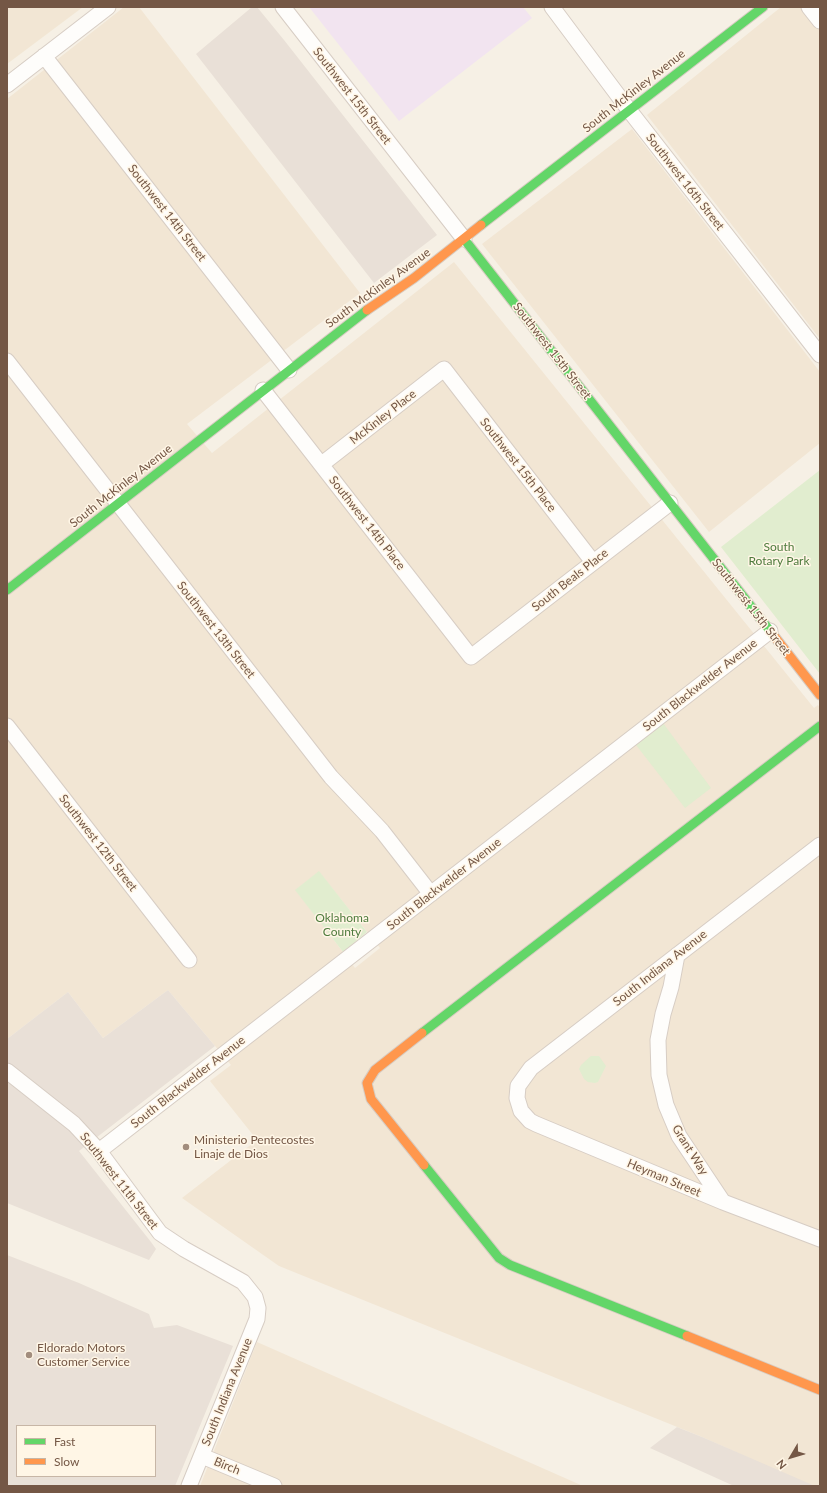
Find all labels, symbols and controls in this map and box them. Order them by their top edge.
street label: Southwest 15th Street [310,45,394,147]
street label: South McKinley Avenue [580,46,688,136]
street label: Southwest 16th Street [643,131,727,233]
street label: Southwest 14th Street [125,162,209,264]
street label: South McKinley Avenue [323,245,433,331]
street label: Southwest 15th Street [510,300,594,402]
street label: McKinley Place [347,387,419,447]
street label: Southwest 15th Place [477,415,559,515]
street label: South McKinley Avenue [67,441,175,531]
street label: Southwest 14th Place [326,473,408,573]
park label: South Rotary Park [748,540,810,568]
street label: South Beals Place [529,546,611,614]
street label: Southwest 15th Street [709,556,793,658]
street label: Southwest 13th Street [174,579,258,681]
street label: South Blackwelder Avenue [640,636,760,734]
street label: Southwest 12th Street [56,792,140,894]
street label: South Blackwelder Avenue [384,835,504,933]
park label: Oklahoma County [315,911,369,939]
street label: South Indiana Avenue [610,927,710,1009]
street label: South Blackwelder Avenue [128,1033,248,1131]
street label: Grant Way [669,1122,711,1178]
street label: Southwest 11th Street [77,1130,161,1232]
place label: Ministerio Pentecostes Linaje de Dios [194,1133,314,1161]
marker: Ministerio Pentecostes Linaje de Dios [181,1142,191,1152]
street label: Heyman Street [625,1156,703,1200]
street label: South Indiana Avenue [199,1336,255,1448]
place label: Eldorado Motors Customer Service [37,1341,130,1369]
marker: Eldorado Motors Customer Service [24,1350,34,1360]
legend [16,1425,156,1477]
text: Fast [54,1434,75,1449]
north arrow [771,1437,811,1477]
text: Slow [54,1454,79,1469]
street label: Birch [212,1454,242,1478]
text: N [773,1457,789,1472]

